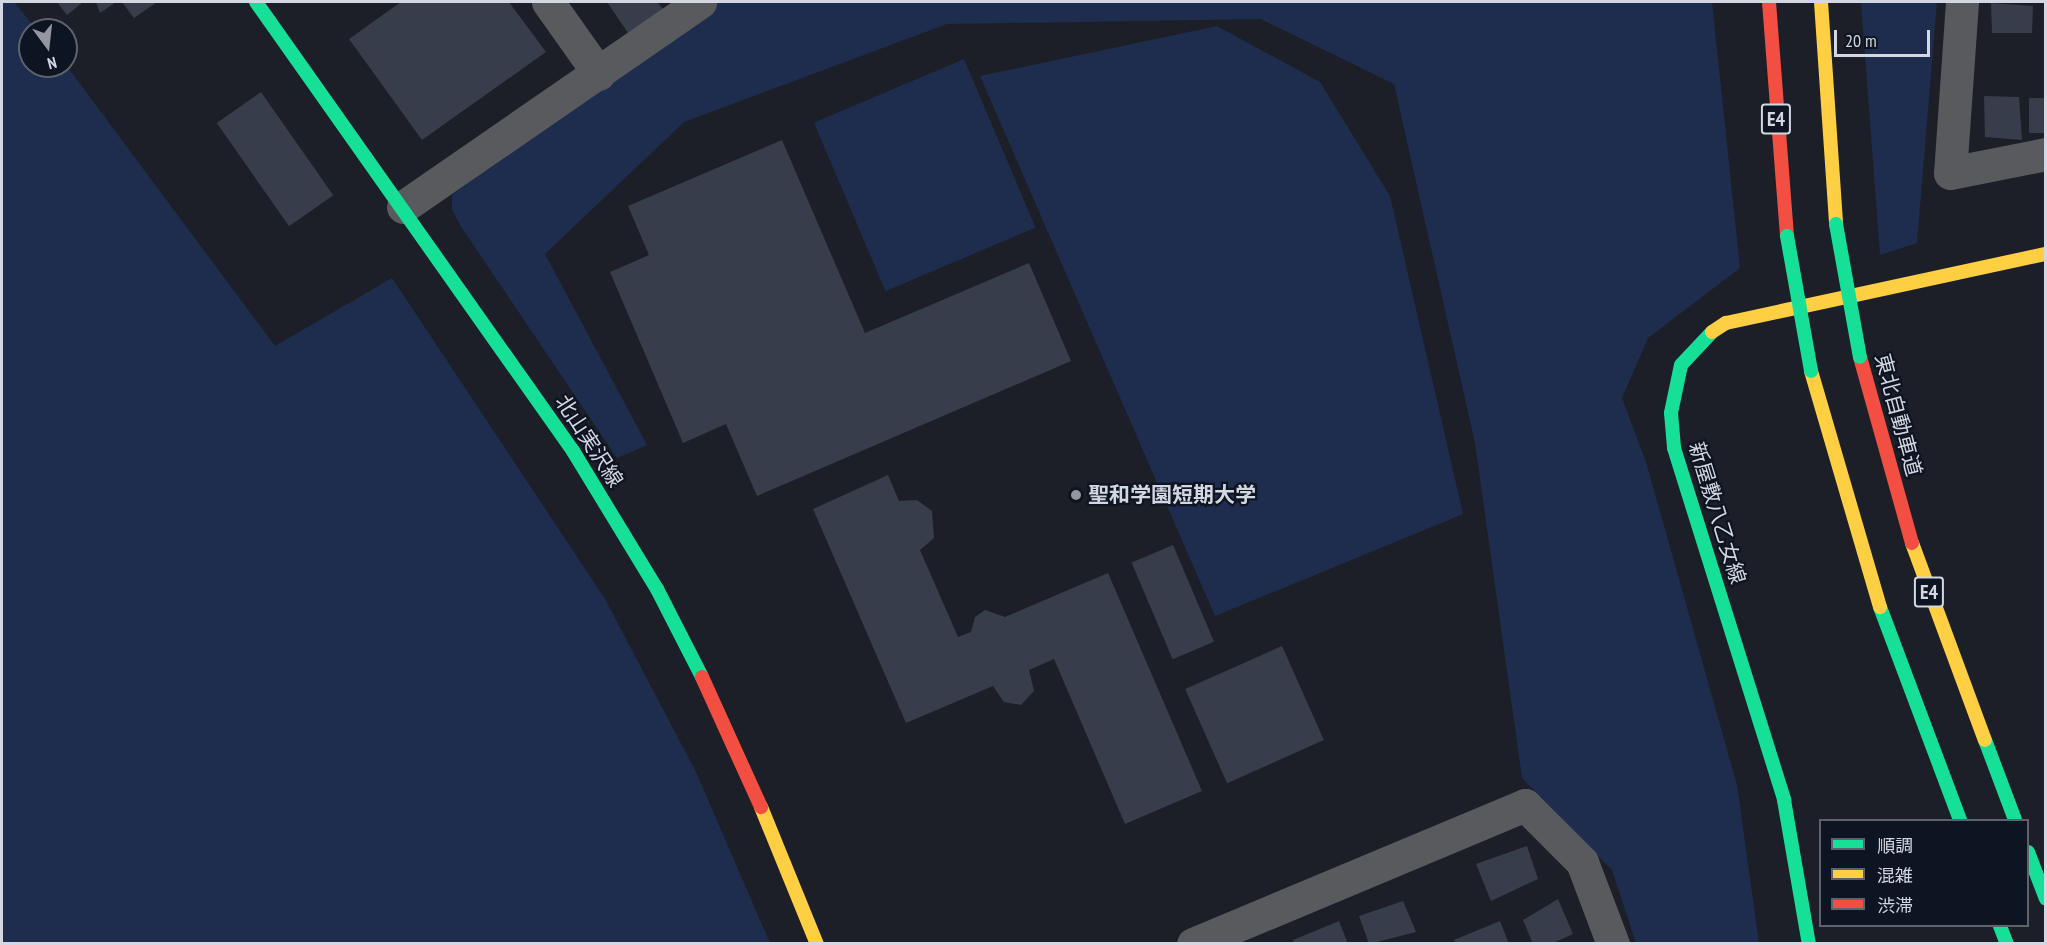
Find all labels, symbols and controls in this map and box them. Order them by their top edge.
north arrow [18,18,78,78]
scale bar [1837,18,1933,56]
text: 20 m [1845,29,1877,52]
text: N [45,53,59,74]
road number: E4 [1760,102,1792,136]
street label: 東北自動車道 [1870,351,1926,479]
street label: 北山実沢線 [550,390,628,492]
street label: 新屋敷八乙女線 [1683,439,1751,587]
place label: 聖和学園短期大学 [1088,482,1256,508]
marker: 聖和学園短期大学 [1069,488,1083,502]
road number: E4 [1912,575,1946,609]
legend [1819,819,2029,927]
text: 順調 [1877,834,1913,857]
text: 混雑 [1877,864,1913,887]
text: 渋滞 [1877,894,1913,917]

